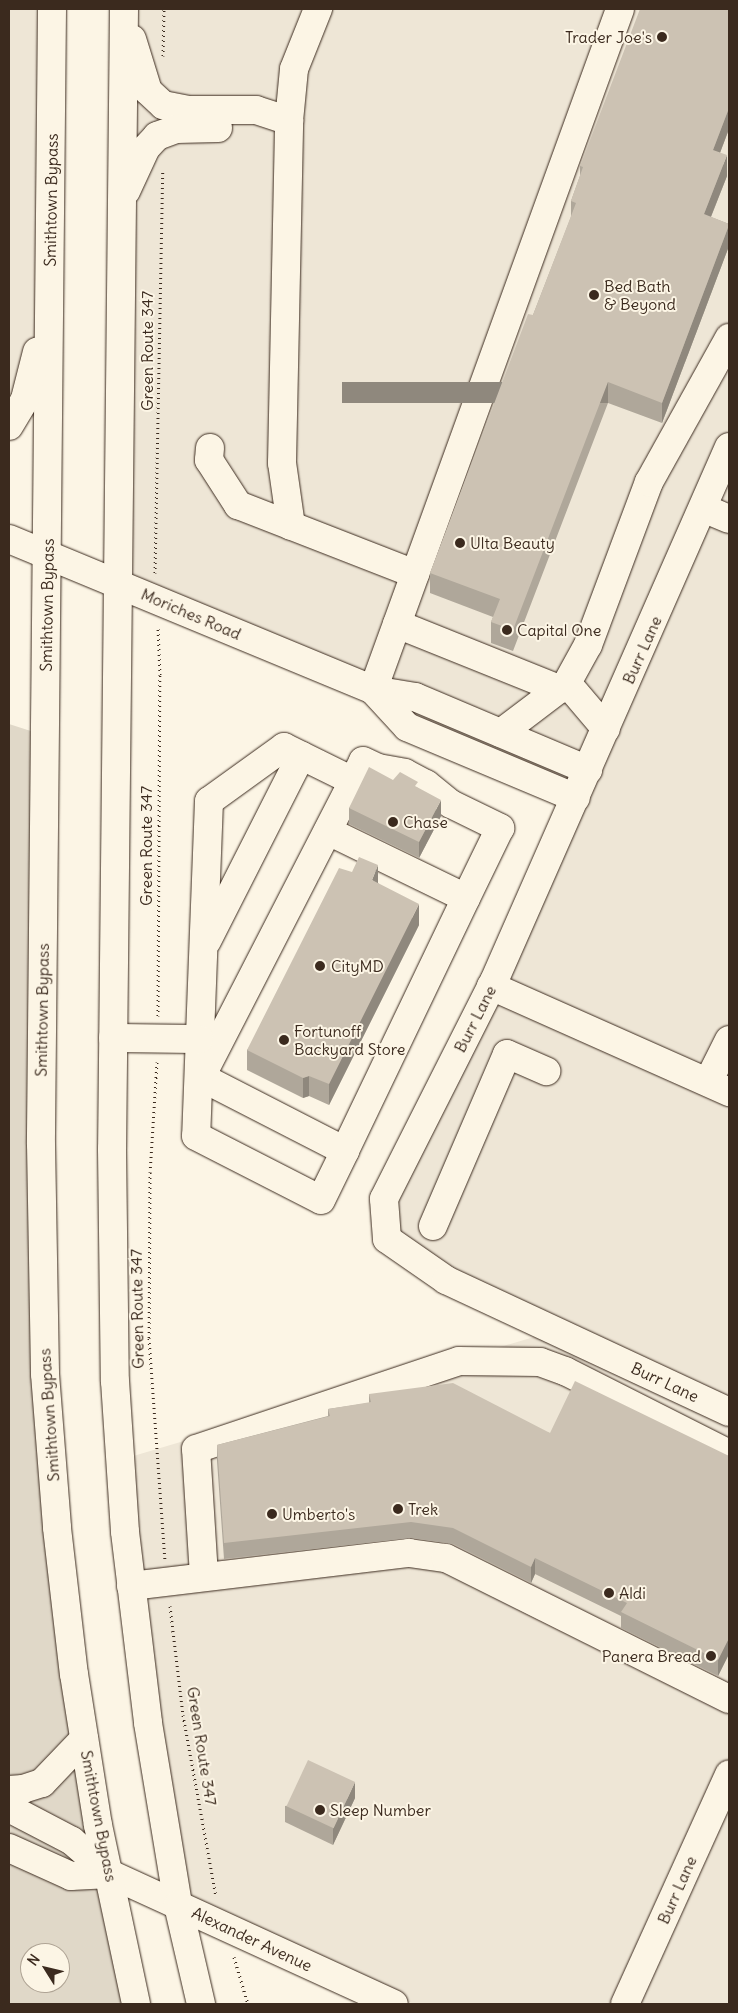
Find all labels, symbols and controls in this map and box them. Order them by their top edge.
place label: Trader Joe's [565,27,652,47]
marker: Trader Joe's [656,31,668,43]
street label: Smithtown Bypass [40,133,62,267]
place label: Bed Bath & Beyond [604,276,676,314]
marker: Bed Bath & Beyond [588,289,600,301]
street label: Green Route 347 [137,291,157,411]
place label: Ulta Beauty [470,533,555,553]
marker: Ulta Beauty [454,537,466,549]
street label: Smithtown Bypass [36,538,58,672]
street label: Moriches Road [138,584,244,644]
street label: Burr Lane [619,613,665,687]
place label: Capital One [517,620,601,640]
marker: Capital One [501,624,513,636]
street label: Green Route 347 [136,786,156,906]
place label: Chase [403,812,448,832]
marker: Chase [387,816,399,828]
street label: Smithtown Bypass [31,943,53,1077]
place label: CityMD [331,956,384,976]
marker: CityMD [313,959,327,973]
street label: Burr Lane [450,982,500,1056]
place label: Fortunoff Backyard Store [294,1021,405,1059]
marker: Fortunoff Backyard Store [278,1034,290,1046]
street label: Green Route 347 [126,1249,148,1369]
street label: Smithtown Bypass [35,1348,63,1482]
street label: Burr Lane [628,1358,702,1406]
place label: Trek [408,1499,438,1519]
marker: Trek [392,1503,404,1515]
place label: Umberto's [282,1504,355,1524]
marker: Umberto's [266,1508,278,1520]
place label: Aldi [619,1583,646,1603]
marker: Aldi [603,1587,615,1599]
place label: Panera Bread [602,1646,701,1666]
marker: Panera Bread [705,1650,717,1662]
street label: Green Route 347 [183,1685,221,1807]
street label: Smithtown Bypass [77,1749,121,1883]
place label: Sleep Number [330,1800,431,1820]
marker: Sleep Number [314,1804,326,1816]
street label: Burr Lane [654,1853,700,1927]
street label: Alexander Avenue [189,1903,315,1975]
north arrow [20,1943,70,1993]
text: N [24,1951,44,1969]

